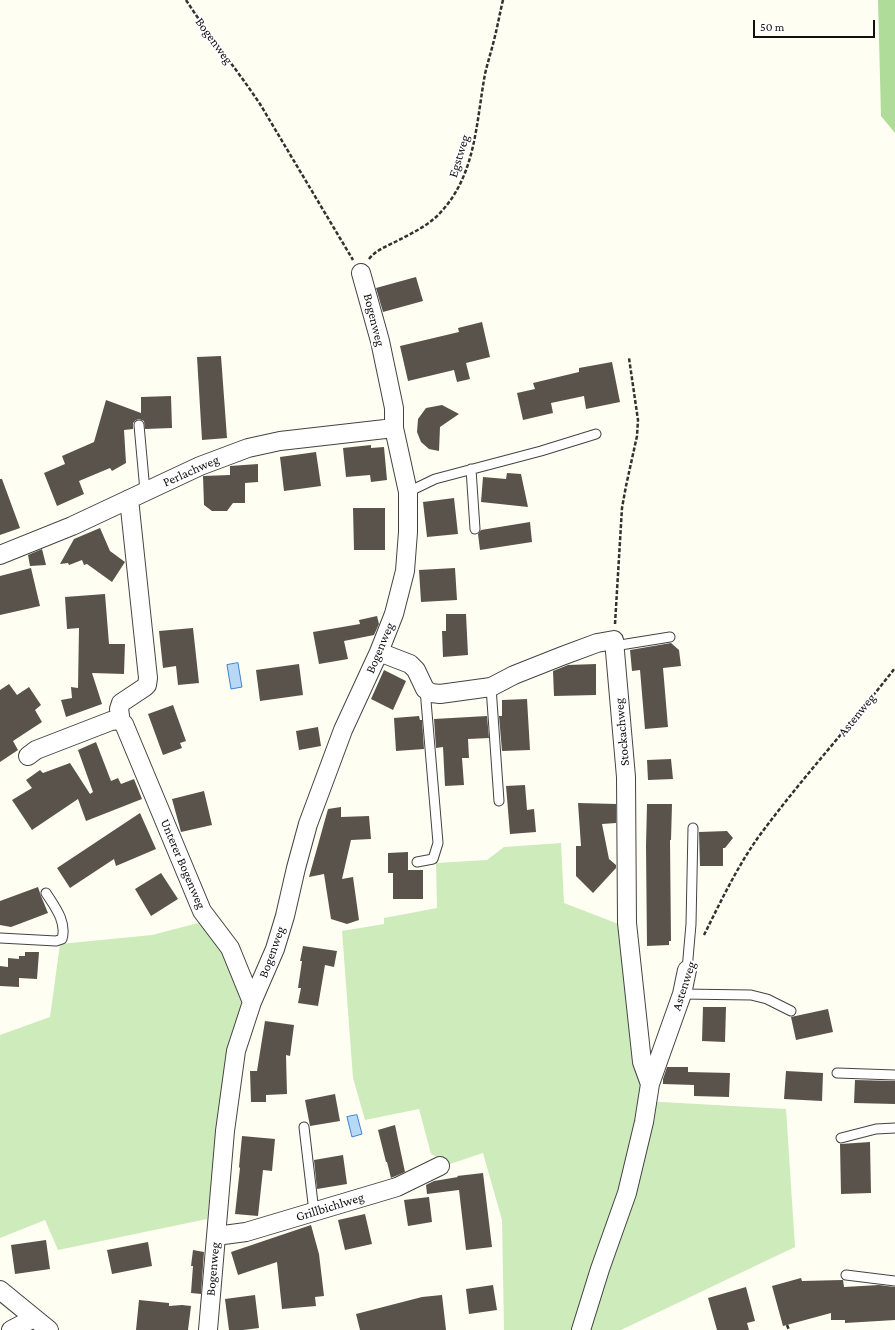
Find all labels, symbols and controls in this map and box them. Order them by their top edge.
scale bar [755,12,877,38]
street label: Bogenweg [192,15,236,67]
text: 50 m [760,20,784,34]
street label: Egstweg [445,133,473,179]
street label: Bogenweg [360,292,388,348]
street label: Perlachweg [161,452,221,490]
street label: Bogenweg [362,620,398,676]
street label: Astenweg [835,690,879,740]
street label: Stockachweg [611,697,633,767]
street label: Unterer Bogenweg [157,817,209,911]
street label: Bogenweg [255,924,289,980]
street label: Astenweg [669,959,699,1013]
street label: Grillbichlweg [294,1189,366,1225]
street label: Bogenweg [203,1241,223,1297]

